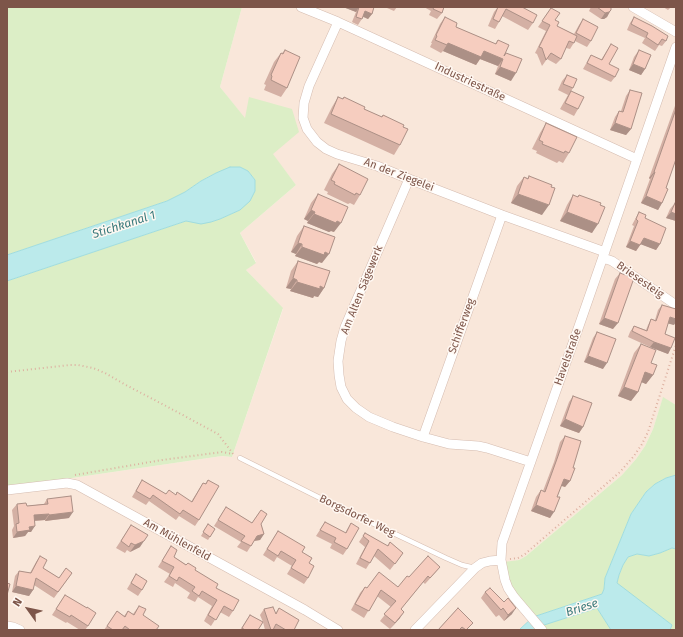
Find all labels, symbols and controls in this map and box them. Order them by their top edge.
street label: Industriestraße [433,60,507,104]
street label: An der Ziegelei [362,156,436,194]
water label: Stichkanal 1 [91,208,157,242]
street label: Am Alten Sägewerk [338,244,386,336]
street label: Briesesteig [614,259,666,301]
street label: Schifferweg [446,297,478,355]
street label: Havelstraße [552,327,584,387]
street label: Borgsdorfer Weg [317,492,397,540]
street label: Am Mühlenfeld [141,516,213,564]
north arrow [8,589,48,629]
text: N [10,596,25,609]
water label: Briese [564,596,600,620]

